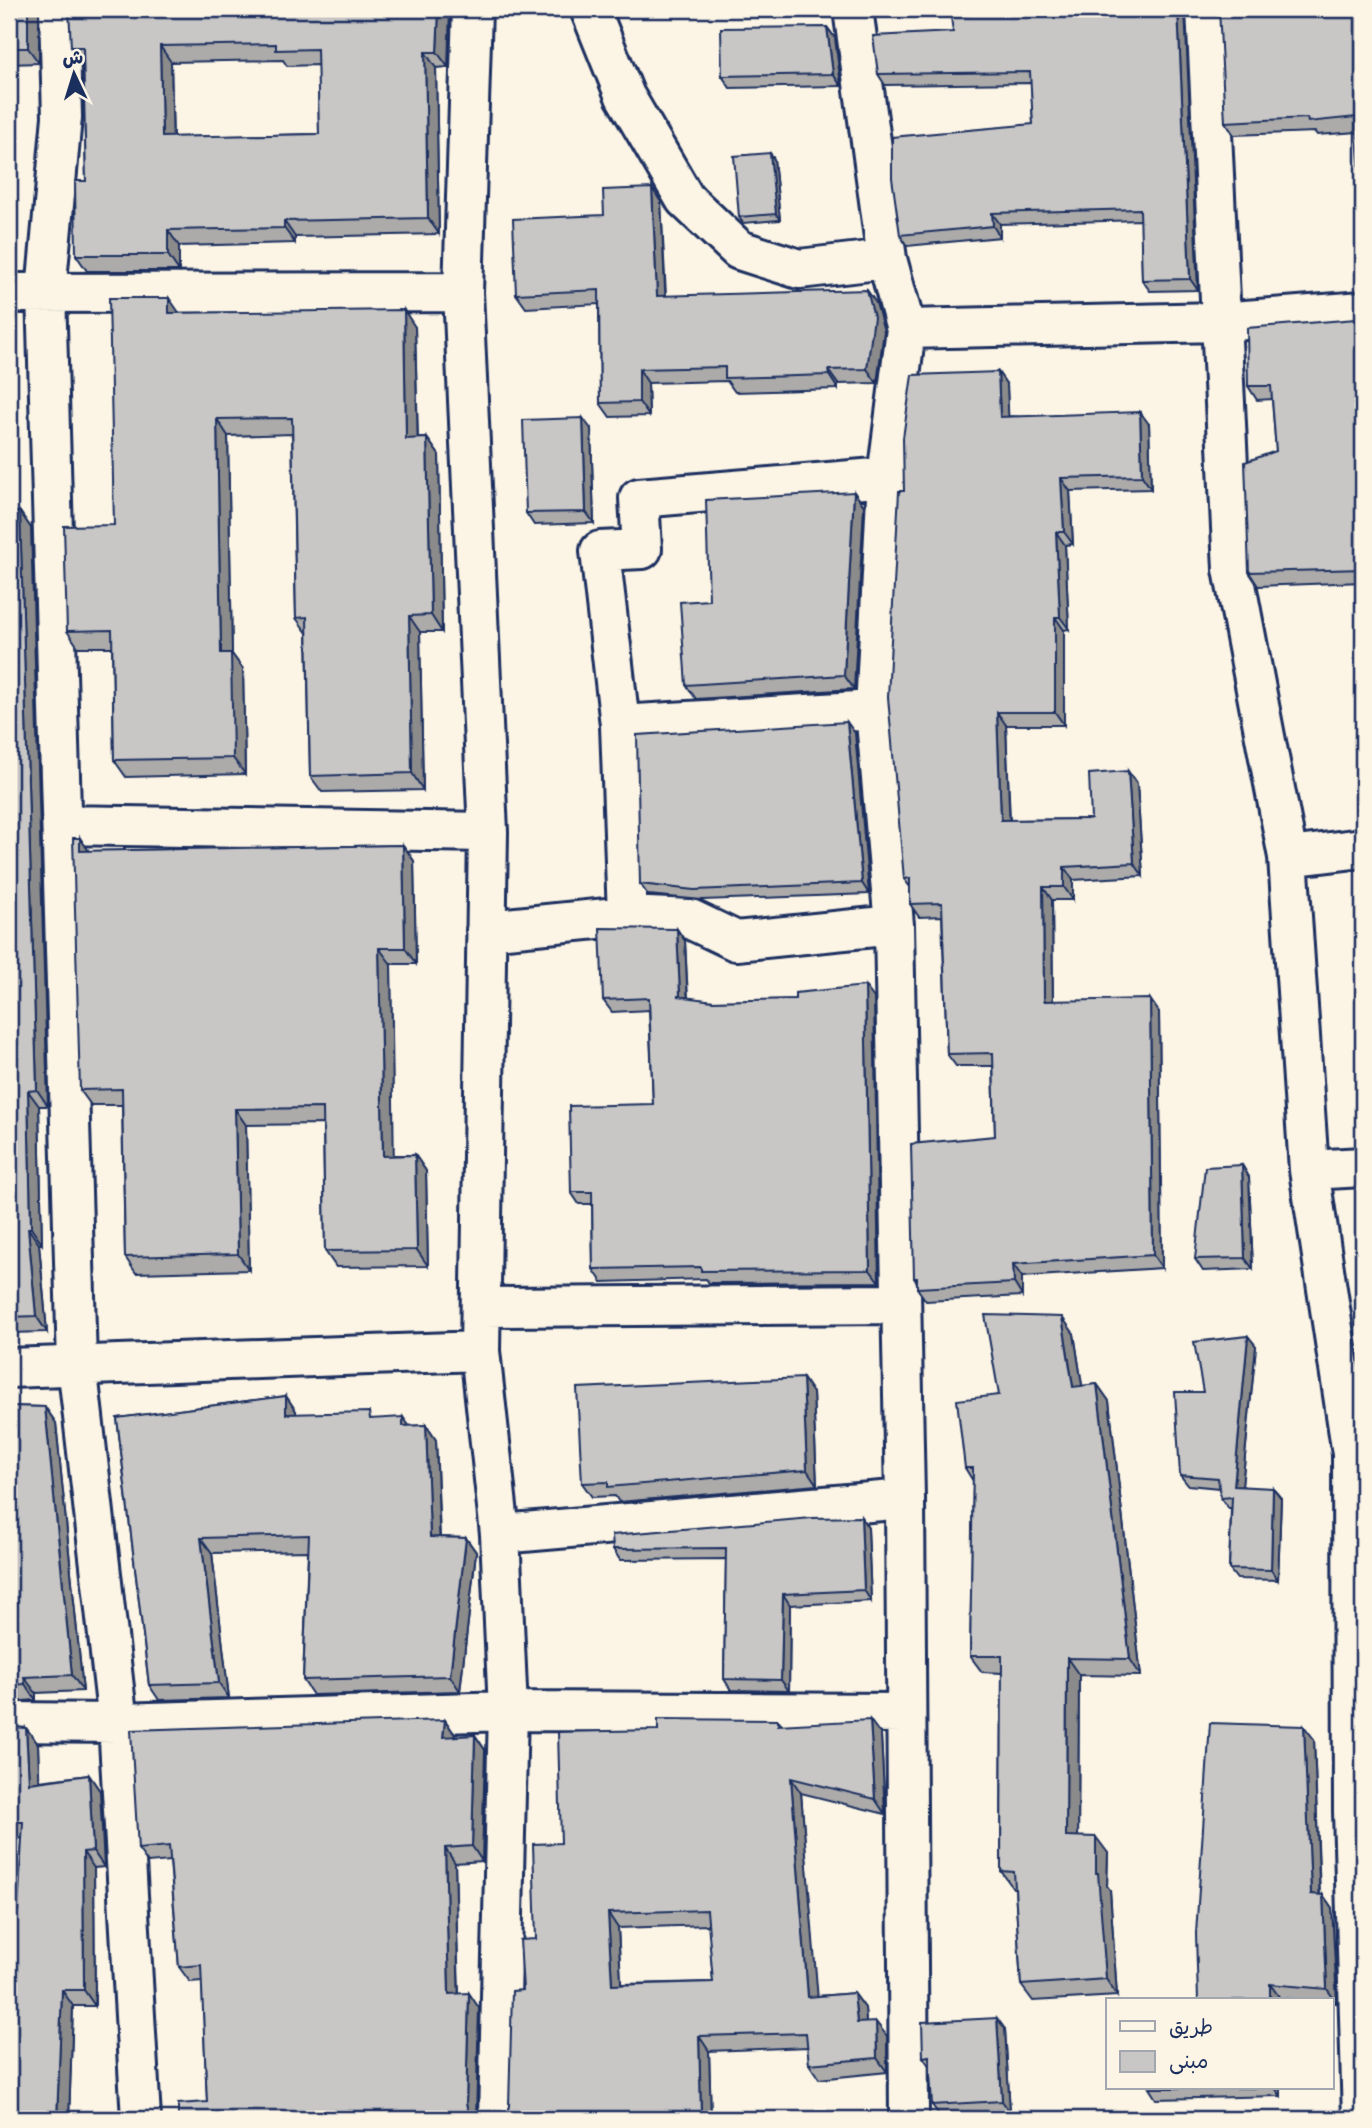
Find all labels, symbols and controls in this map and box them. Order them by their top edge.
north arrow [38,38,108,108]
text: ش [62,45,84,71]
legend [1106,1998,1334,2090]
text: طريق [1169,2014,1213,2041]
text: مبنى [1169,2048,1208,2075]

